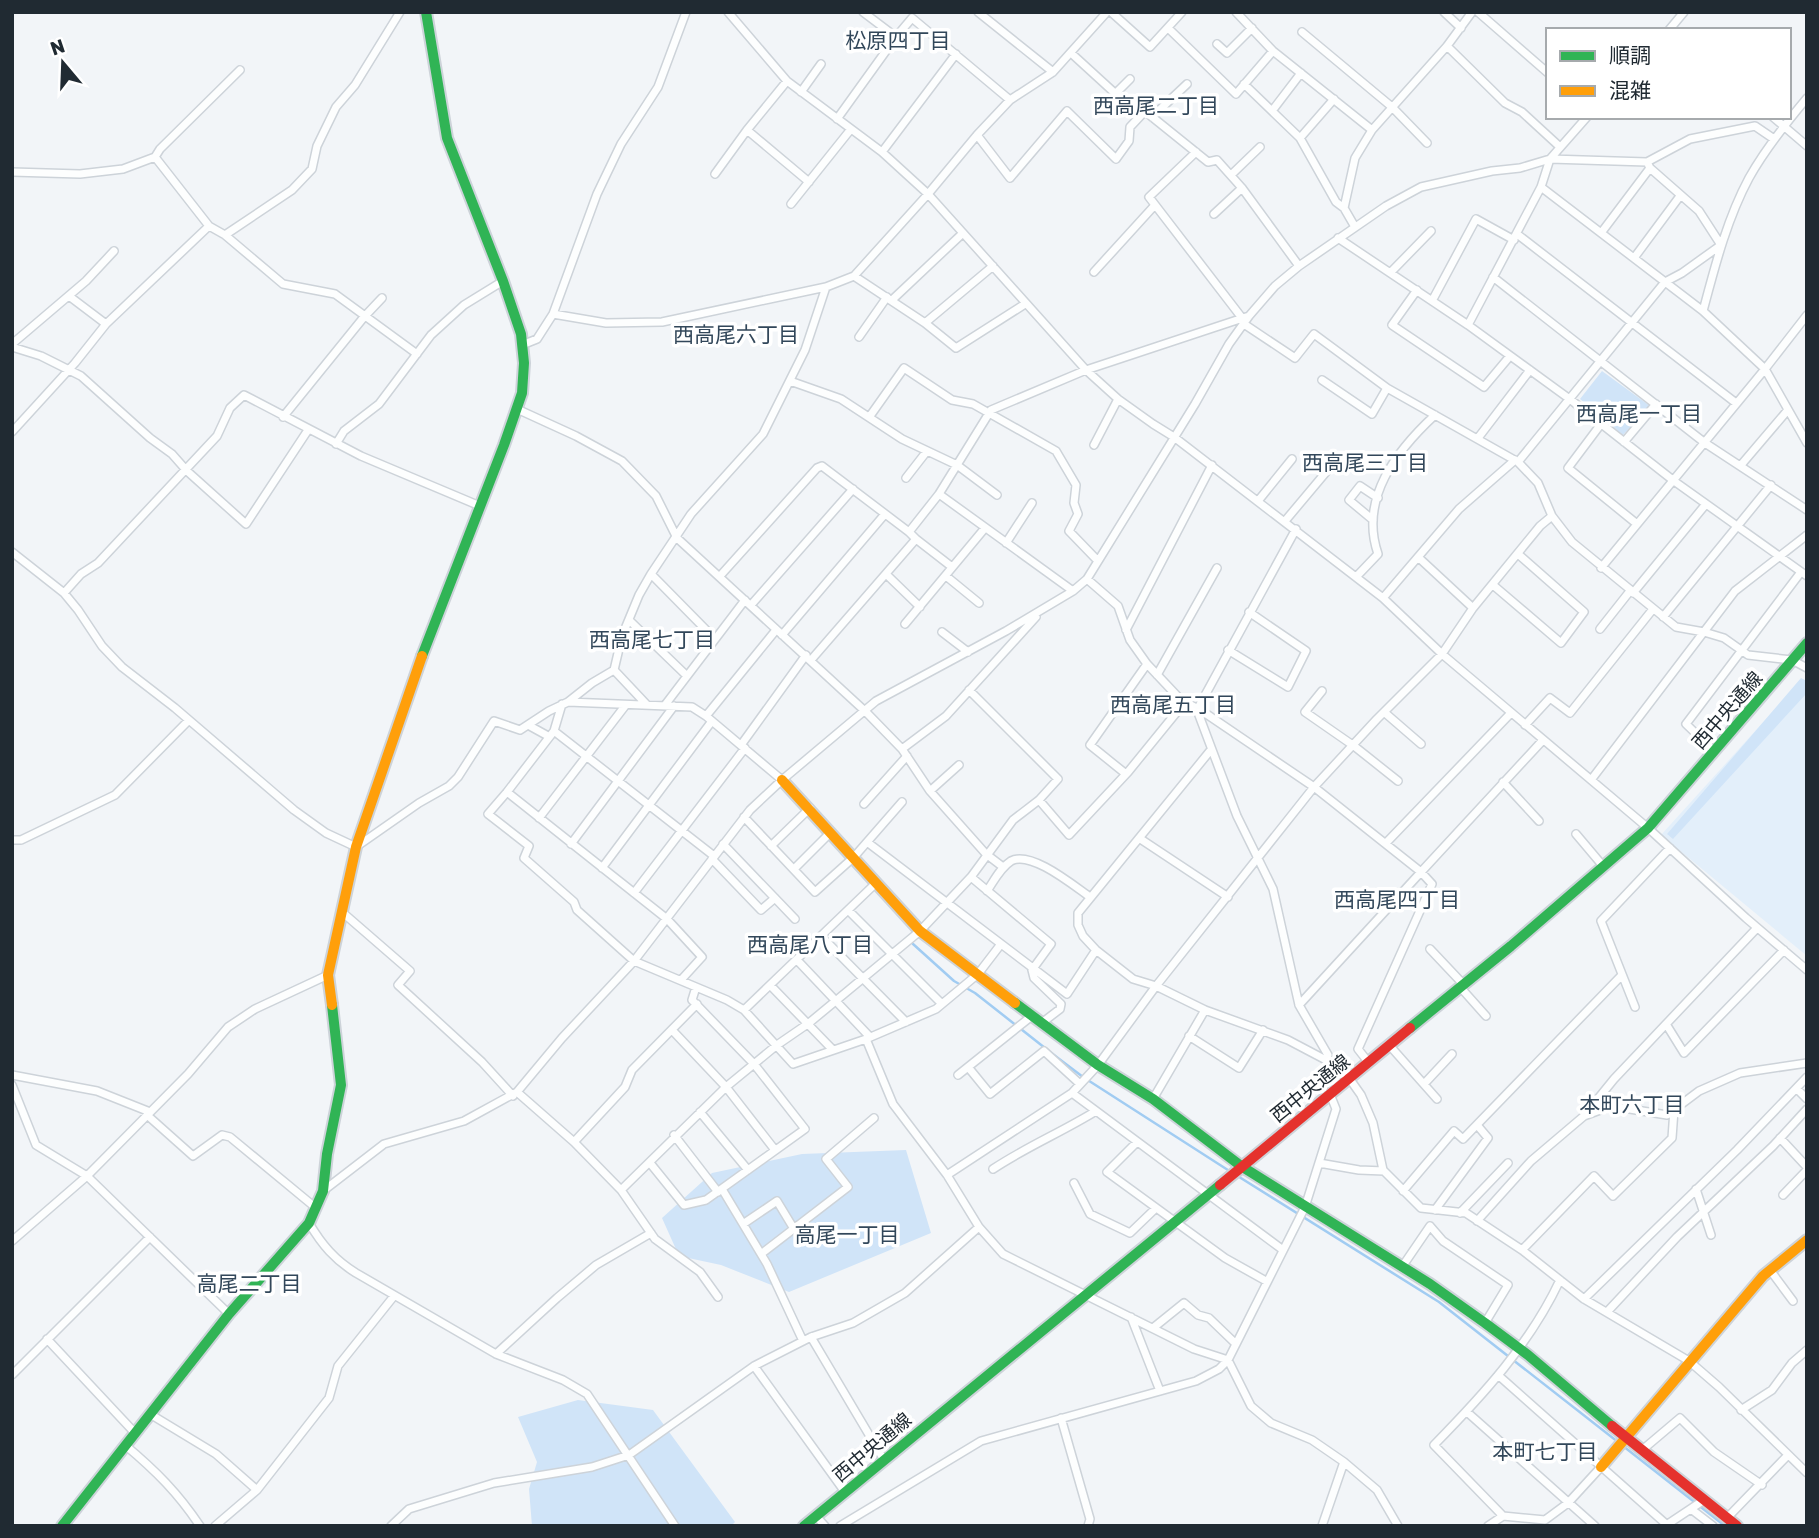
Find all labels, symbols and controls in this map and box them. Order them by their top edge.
north arrow [28,28,98,98]
district label: 松原四丁目 [846,28,951,53]
legend [1546,28,1791,119]
text: N [47,34,68,60]
text: 順調 [1609,43,1651,68]
text: 混雑 [1609,78,1651,103]
district label: 西高尾二丁目 [1093,93,1219,118]
district label: 西高尾六丁目 [673,322,799,347]
district label: 西高尾一丁目 [1576,401,1702,426]
district label: 西高尾三丁目 [1302,450,1428,475]
district label: 西高尾七丁目 [589,627,715,652]
street label: 西中央通線 [1688,667,1767,754]
district label: 西高尾五丁目 [1110,692,1236,717]
district label: 西高尾四丁目 [1334,887,1460,912]
district label: 西高尾八丁目 [747,932,873,957]
street label: 西中央通線 [1266,1050,1354,1127]
district label: 本町六丁目 [1580,1092,1685,1117]
district label: 高尾一丁目 [795,1222,900,1247]
district label: 高尾二丁目 [197,1271,302,1296]
street label: 西中央通線 [829,1408,916,1487]
district label: 本町七丁目 [1493,1439,1598,1464]

